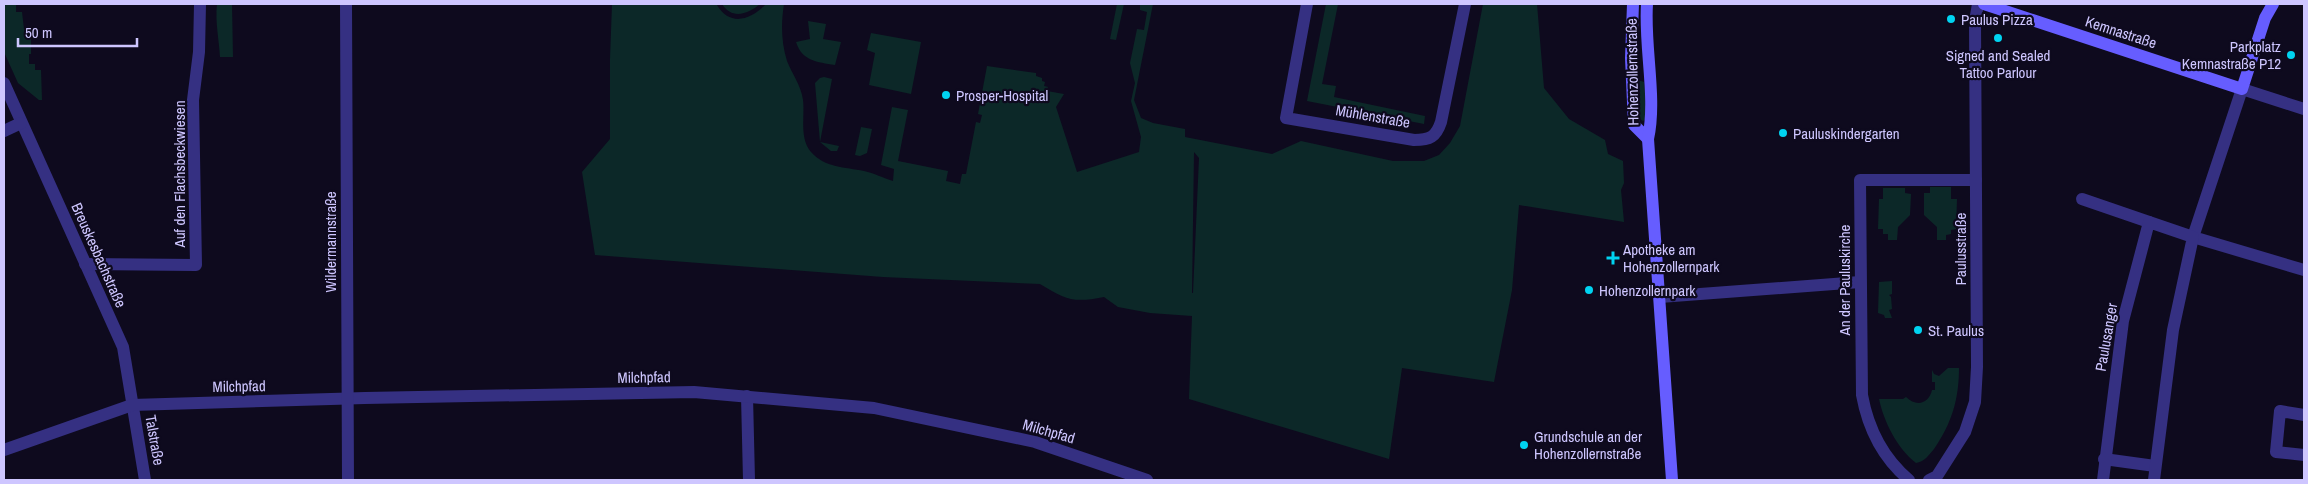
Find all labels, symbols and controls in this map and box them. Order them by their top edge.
place label: Paulus Pizza [1961,9,2033,30]
street label: Kemnastraße [2083,11,2159,53]
marker: Paulus Pizza [1945,13,1957,25]
scale bar [18,15,136,47]
street label: Hohenzollernstraße [1621,18,1643,126]
text: 50 m [25,22,52,43]
marker: Signed and Sealed Tattoo Parlour [1992,32,2004,44]
place label: Parkplatz Kemnastraße P12 [2182,36,2281,74]
place label: Signed and Sealed Tattoo Parlour [1946,45,2050,83]
marker: Parkplatz Kemnastraße P12 [2285,49,2297,61]
place label: Prosper-Hospital [956,85,1048,106]
marker: Prosper-Hospital [940,89,952,101]
street label: Mühlenstraße [1334,99,1412,133]
street label: Auf den Flachsbeckwiesen [169,100,190,249]
place label: Pauluskindergarten [1793,123,1900,144]
marker: Pauluskindergarten [1777,127,1789,139]
street label: Wildermannstraße [320,191,341,293]
street label: Breuskesbachstraße [66,199,132,311]
street label: Paulusstraße [1950,213,1971,285]
street label: An der Pauluskirche [1834,224,1855,336]
place label: Apotheke am Hohenzollernpark [1622,239,1720,277]
marker: Apotheke am Hohenzollernpark [1607,252,1619,264]
place label: Hohenzollernpark [1599,280,1696,301]
marker: Hohenzollernpark [1583,284,1595,296]
street label: Paulusanger [2090,301,2122,373]
place label: St. Paulus [1928,320,1984,341]
marker: St. Paulus [1912,324,1924,336]
street label: Milchpfad [617,366,671,388]
street label: Milchpfad [212,375,266,397]
street label: Talstraße [140,413,170,467]
street label: Milchpfad [1020,414,1078,448]
place label: Grundschule an der Hohenzollernstraße [1534,426,1642,464]
marker: Grundschule an der Hohenzollernstraße [1518,439,1530,451]

